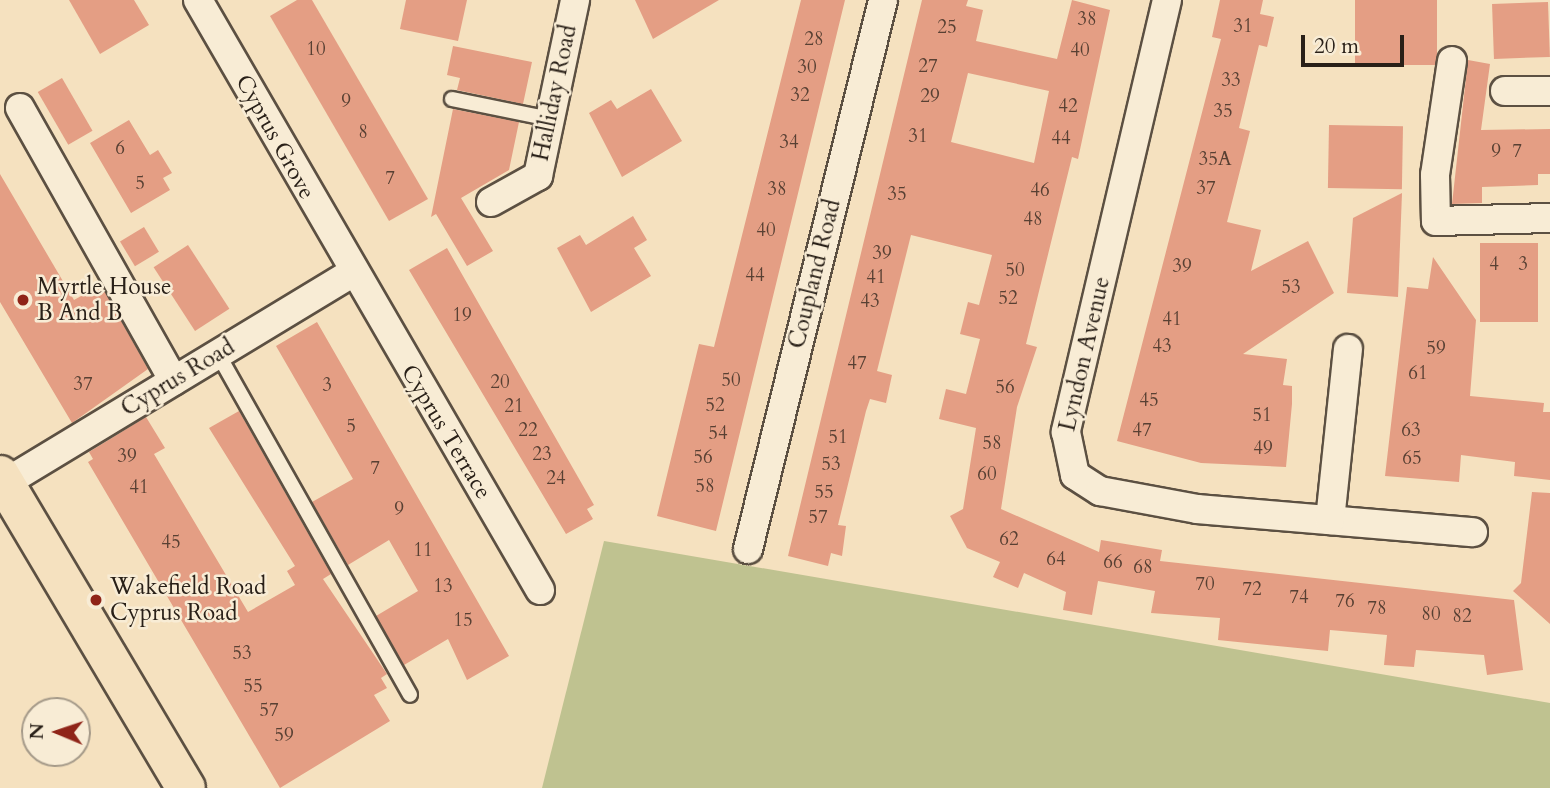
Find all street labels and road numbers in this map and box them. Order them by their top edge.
street label: Halliday Road [527,22,583,164]
street label: Cyprus Grove [229,70,321,204]
street label: Coupland Road [783,197,847,351]
street label: Lyndon Avenue [1054,274,1116,434]
street label: Cyprus Road [116,333,240,423]
street label: Cyprus Terrace [395,360,497,504]

